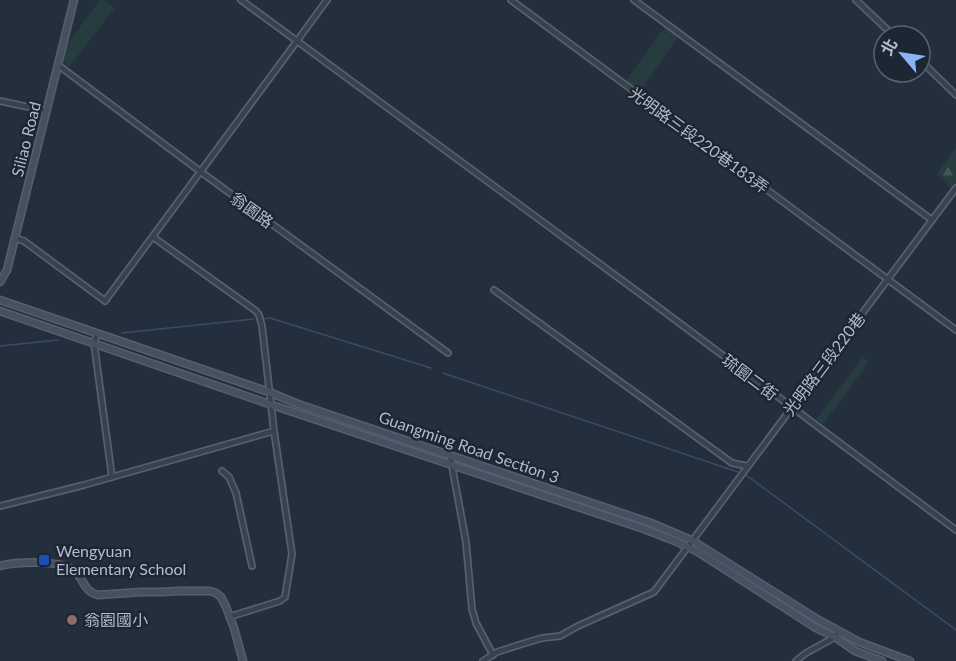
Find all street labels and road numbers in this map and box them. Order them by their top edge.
street label: 光明路三段220巷183弄 [626,83,773,197]
street label: Siliao Road [7,99,44,178]
street label: 翁園路 [227,188,277,231]
street label: 光明路三段220巷 [779,309,868,419]
street label: 琉園二街 [719,350,782,403]
street label: Guangming Road Section 3 [376,407,562,486]

